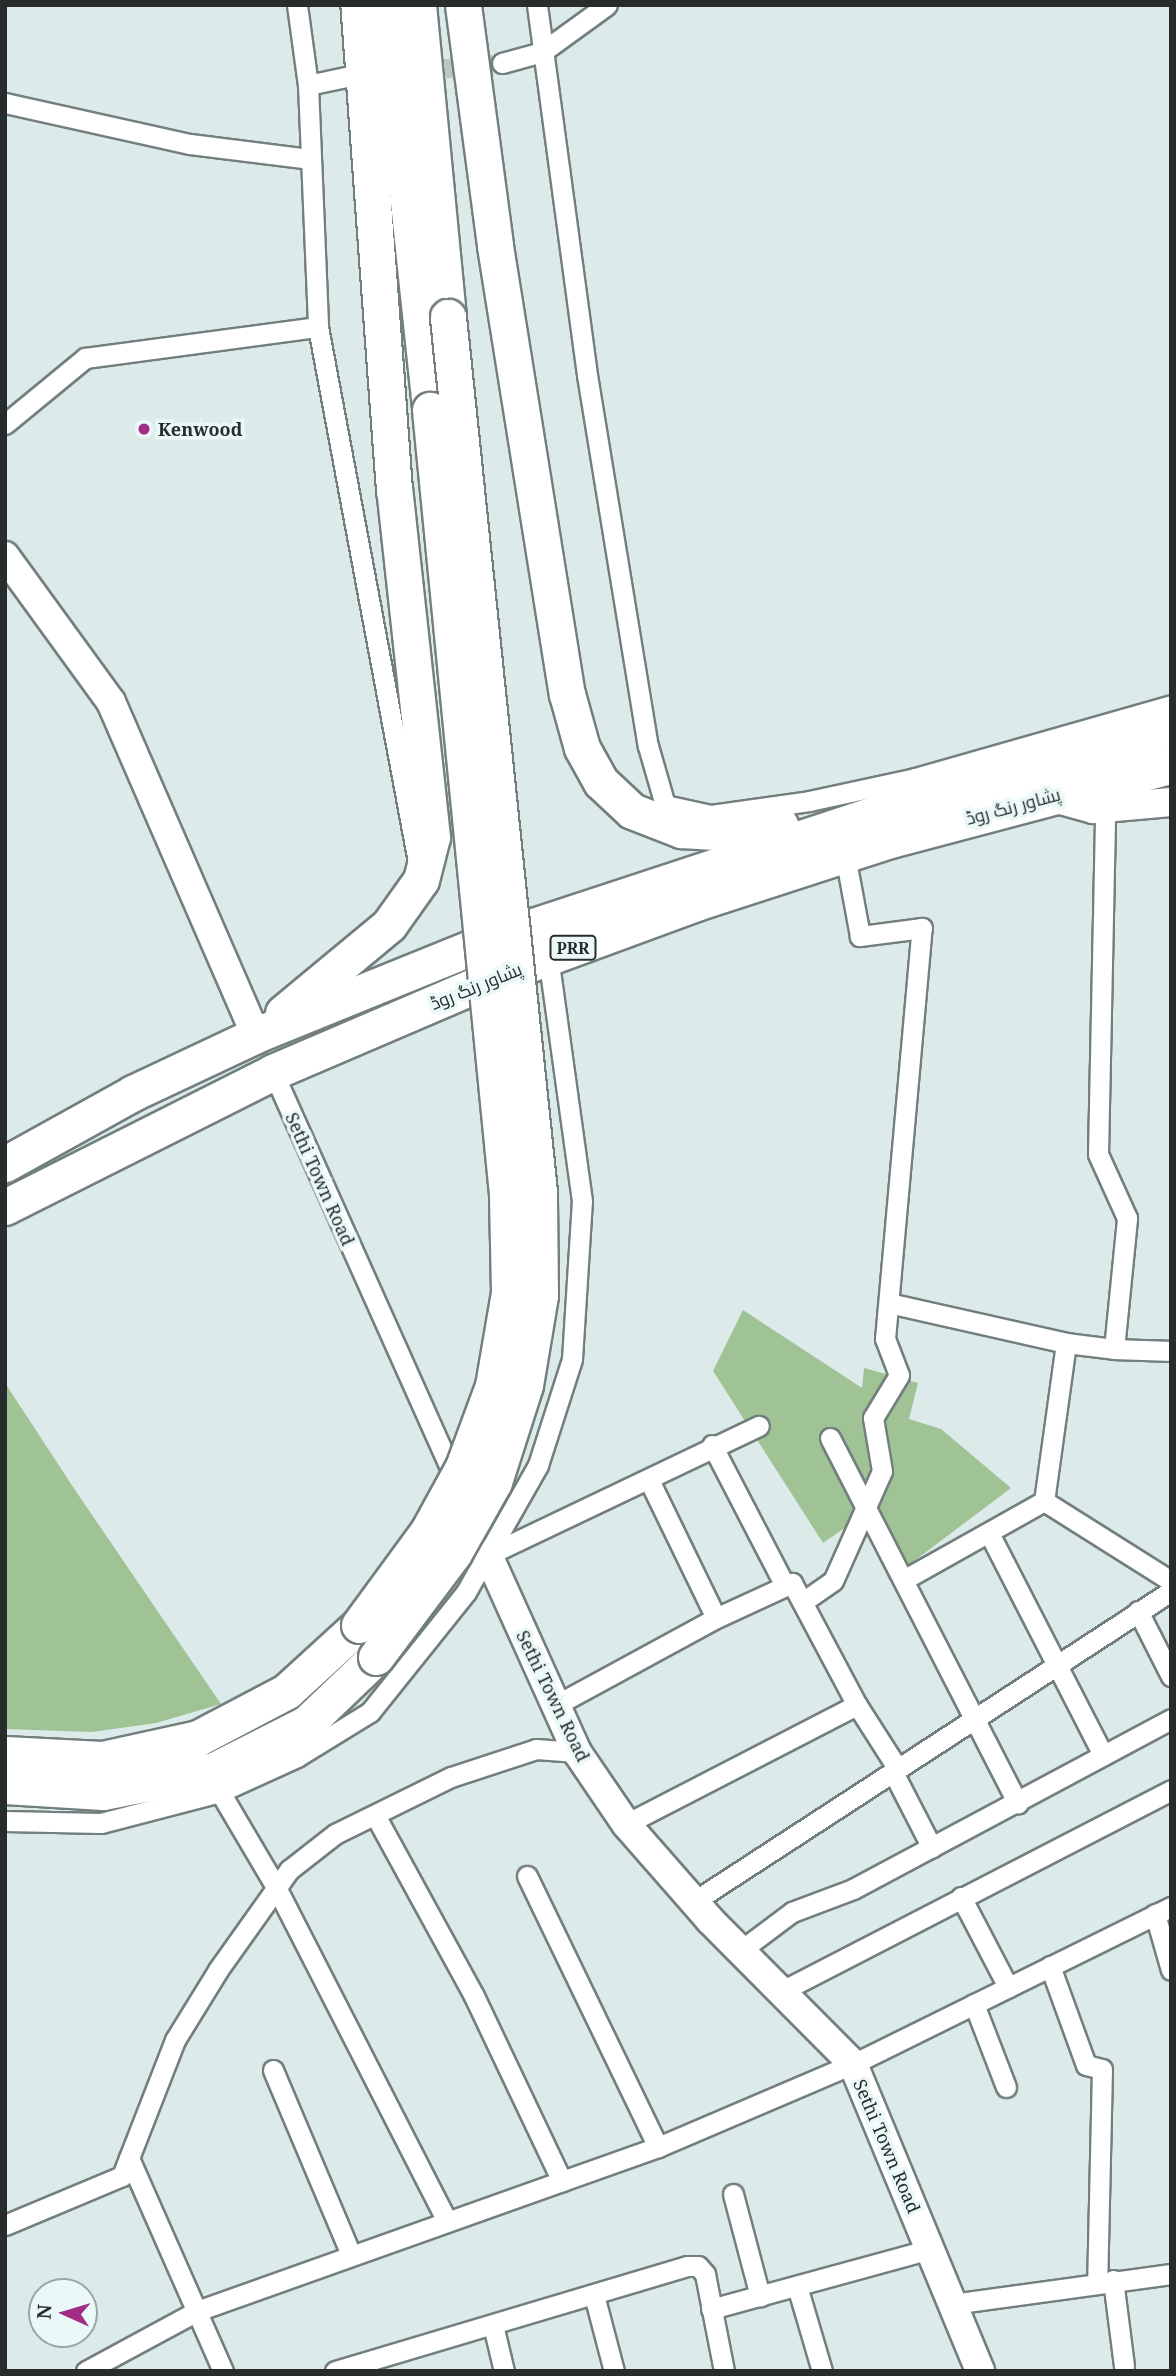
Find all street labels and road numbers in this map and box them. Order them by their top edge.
street label: پشاور رنگ روڈ [963,783,1063,829]
road number: PRR [548,936,598,960]
street label: پشاور رنگ روڈ [427,958,525,1014]
street label: Sethi Town Road [281,1109,359,1249]
street label: Sethi Town Road [512,1627,594,1765]
street label: Sethi Town Road [849,2076,925,2216]

